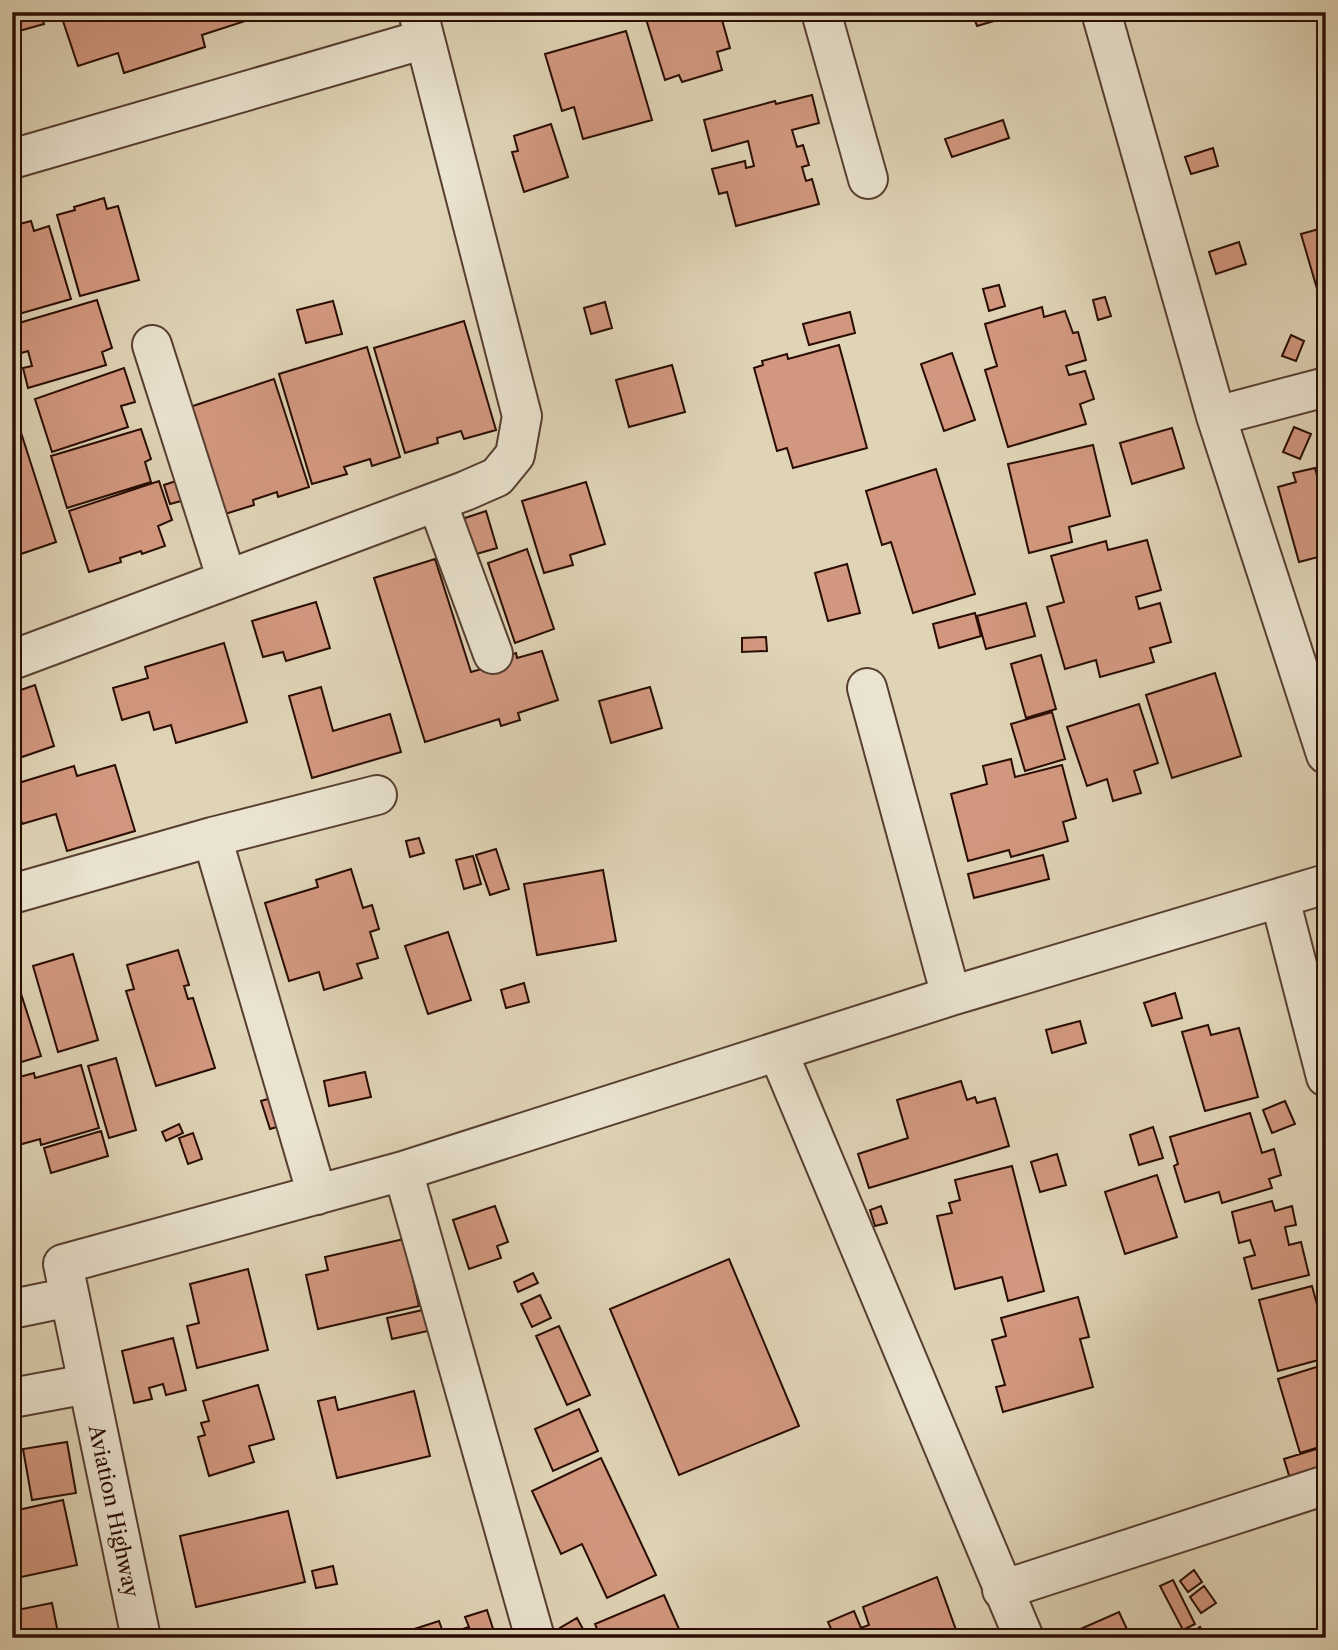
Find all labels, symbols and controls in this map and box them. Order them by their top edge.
street label: Aviation Highway [83,1422,145,1600]

